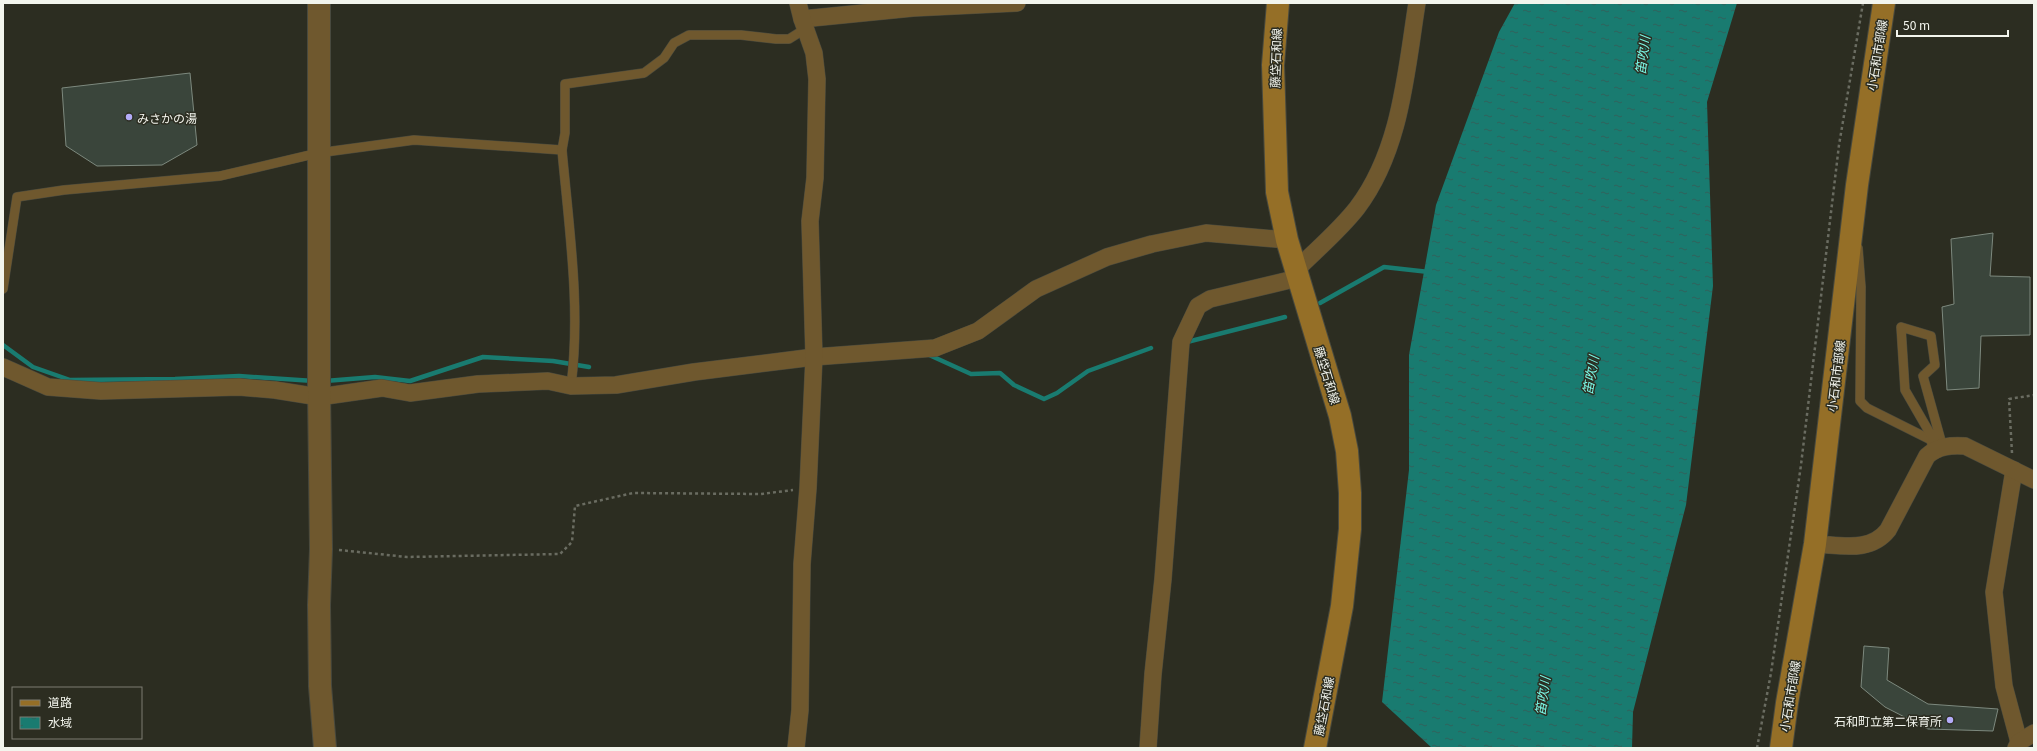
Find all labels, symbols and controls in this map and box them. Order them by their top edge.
scale bar [1897,12,2008,38]
text: 50 m [1903,16,1930,33]
street label: 小石和市部線 [1862,18,1890,92]
street label: 藤垈石和線 [1265,28,1285,88]
water label: 笛吹川 [1630,33,1654,76]
place label: みさかの湯 [137,109,197,126]
marker: みさかの湯 [124,112,134,122]
street label: 小石和市部線 [1822,339,1848,413]
street label: 藤垈石和線 [1311,344,1345,406]
water label: 笛吹川 [1577,352,1603,396]
street label: 小石和市部線 [1775,659,1803,733]
water label: 笛吹川 [1530,673,1554,717]
street label: 藤垈石和線 [1309,675,1337,737]
legend [12,687,142,739]
text: 道路 [48,693,72,710]
place label: 石和町立第二保育所 [1834,712,1942,729]
text: 水域 [48,713,72,730]
marker: 石和町立第二保育所 [1945,715,1955,725]

